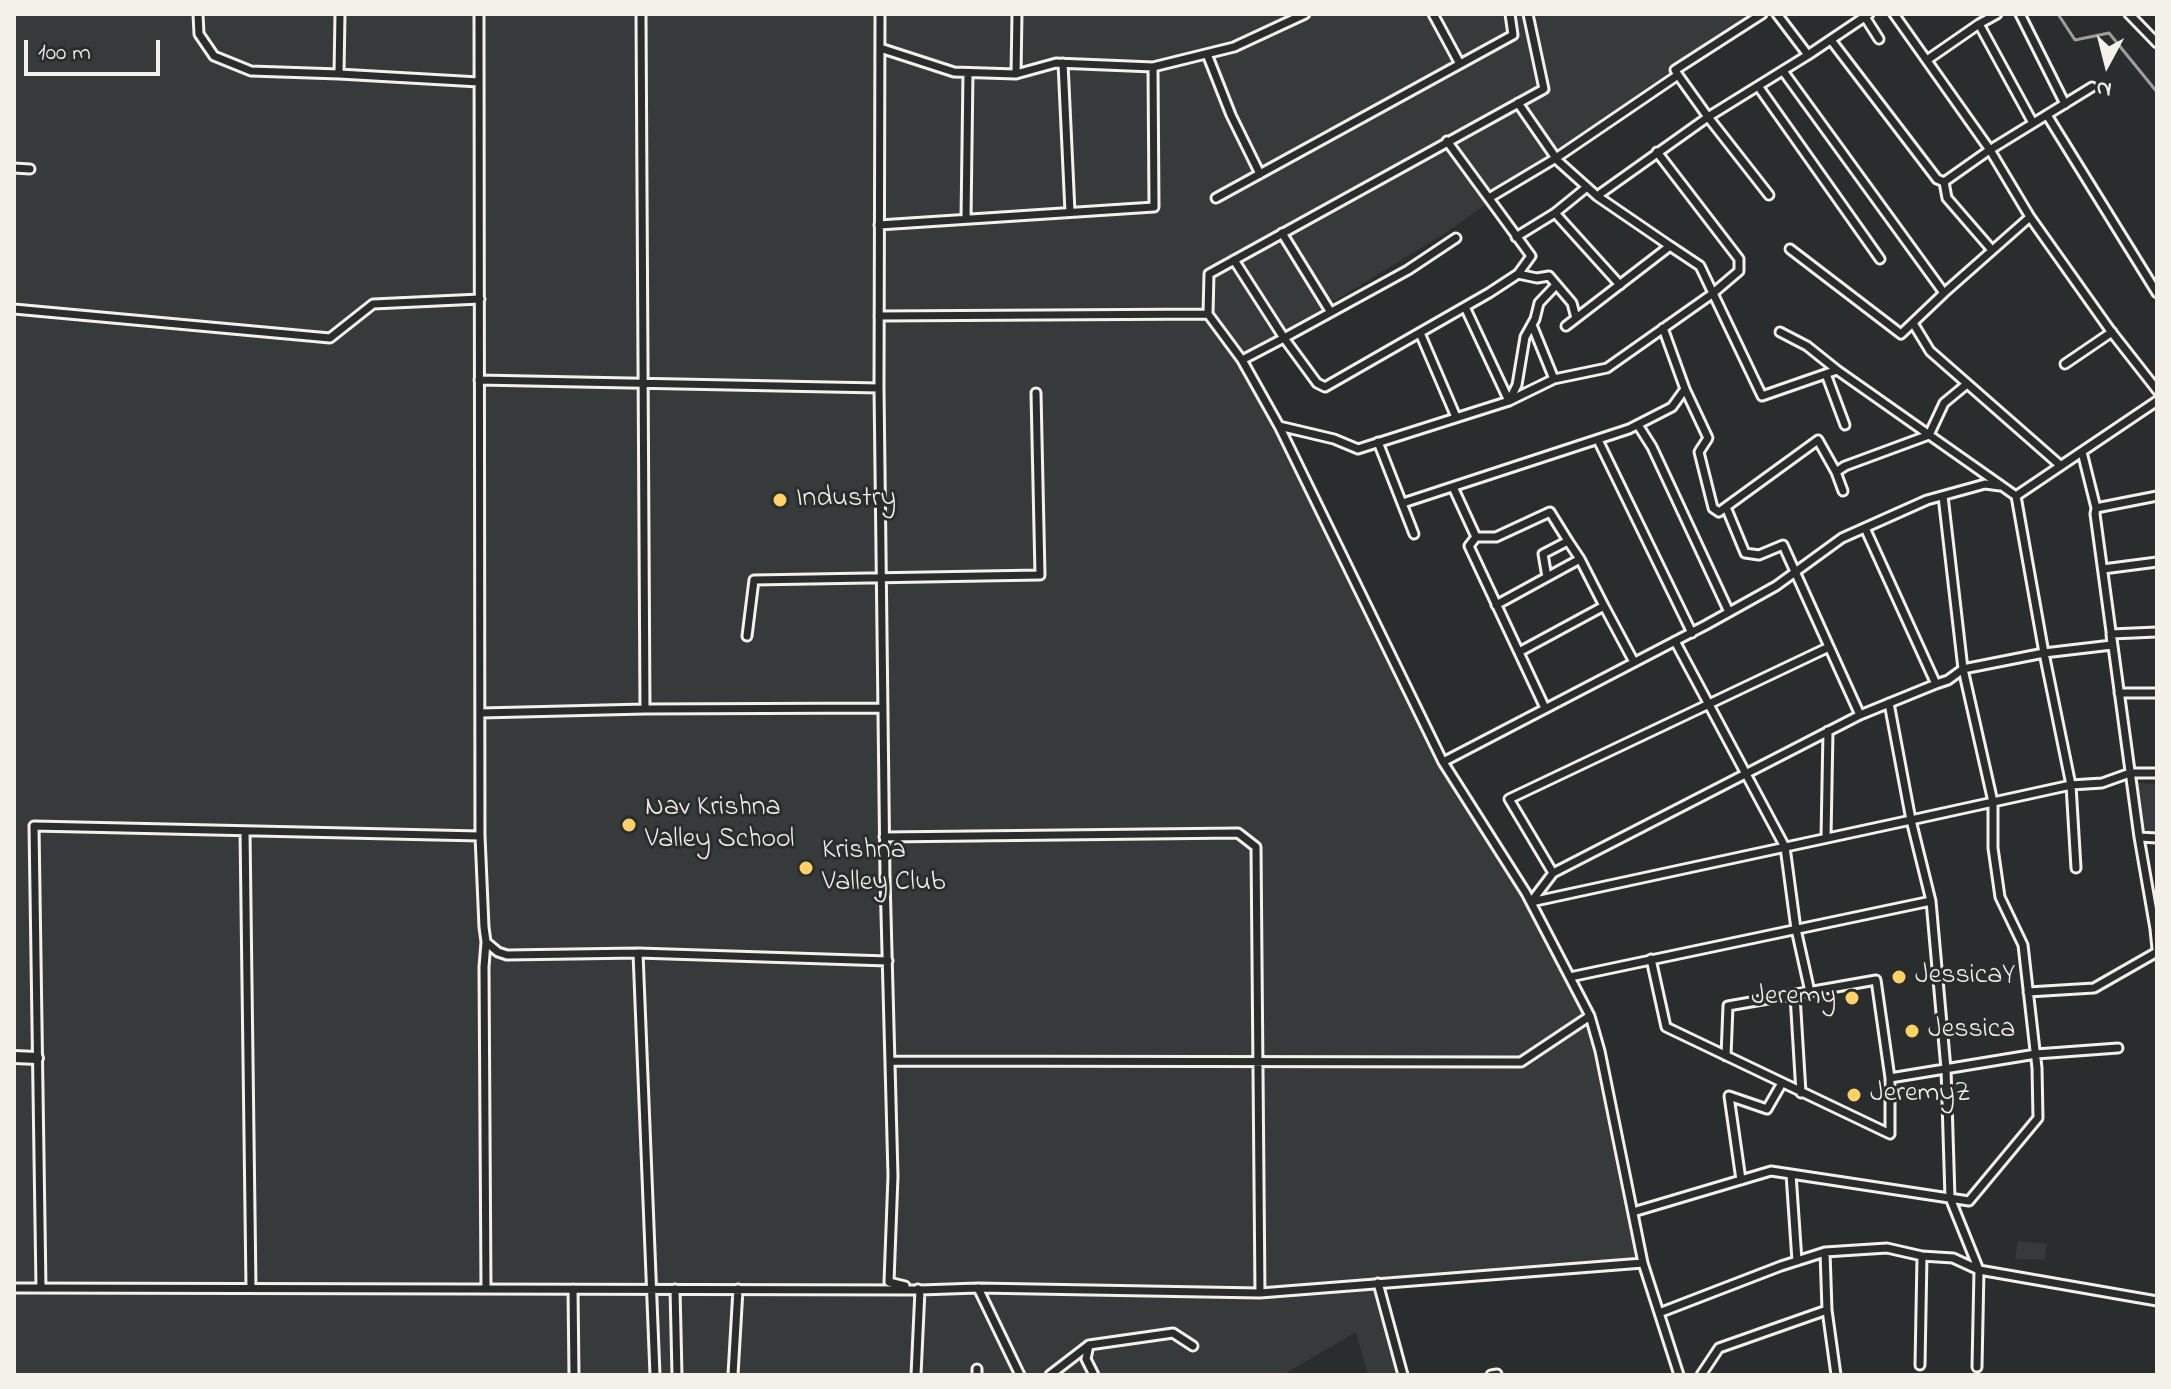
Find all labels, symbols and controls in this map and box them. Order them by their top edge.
scale bar [28,24,164,74]
north arrow [2067,24,2147,104]
text: 100 m [38,36,91,71]
text: N [2095,71,2113,105]
place label: Industry [796,483,896,517]
marker: Industry [771,491,789,509]
place label: Nav Krishna Valley School [645,792,794,858]
marker: Nav Krishna Valley School [620,816,638,834]
place label: Krishna Valley Club [822,835,946,901]
marker: Krishna Valley Club [797,859,815,877]
place label: JessicaY [1915,960,2015,994]
marker: JessicaY [1890,968,1908,986]
place label: Jeremy [1751,981,1836,1015]
marker: Jeremy [1843,989,1861,1007]
place label: Jessica [1928,1014,2015,1048]
marker: Jessica [1903,1022,1921,1040]
place label: JeremyZ [1870,1078,1971,1112]
marker: JeremyZ [1845,1086,1863,1104]

